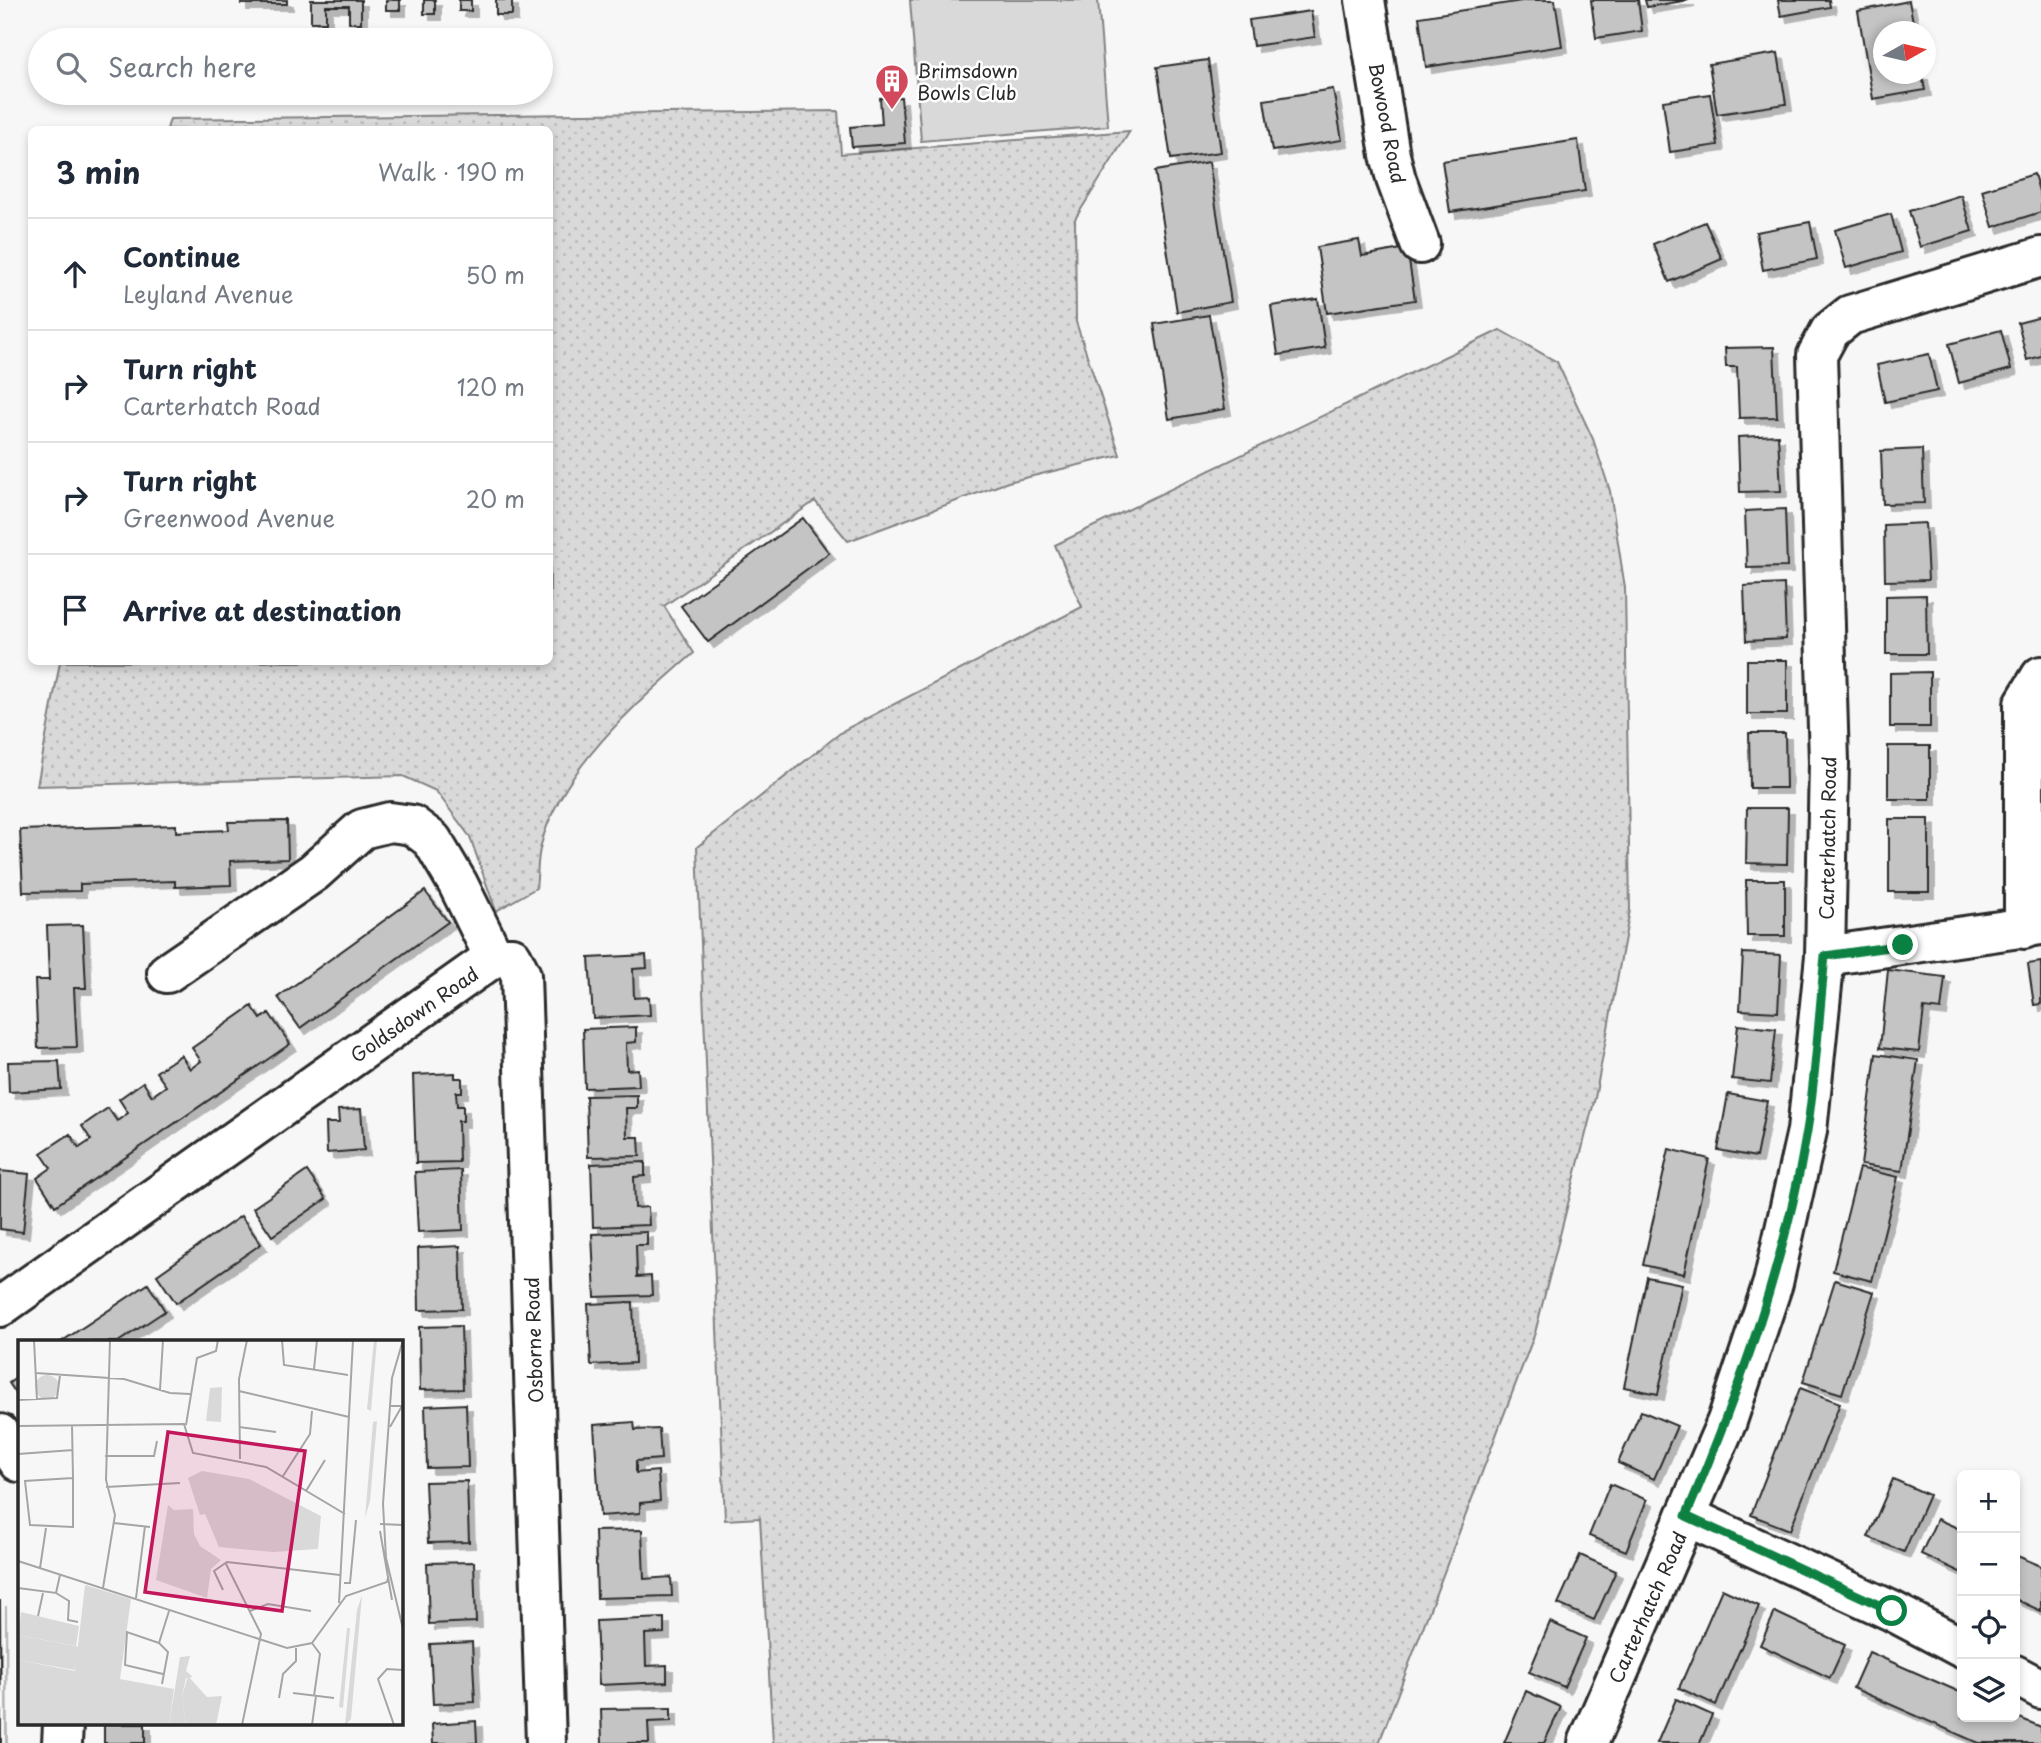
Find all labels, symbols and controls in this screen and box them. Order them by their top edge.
north arrow [1873,21,1936,84]
search box [28,28,553,105]
text: Search here [108,47,257,86]
icon: search [52,48,90,86]
place label: Brimsdown Bowls Club [917,56,1018,106]
street label: Bowood Road [1363,60,1413,186]
building icon: Brimsdown Bowls Club [873,62,911,111]
text: 3 min [56,149,141,194]
text: Walk · 190 m [378,154,525,189]
text: Continue [123,237,240,276]
icon: ahead [56,255,94,293]
text: 50 m [465,257,525,292]
text: Leyland Avenue [123,276,293,311]
text: Turn right [123,349,257,388]
icon: right [56,367,94,405]
text: 120 m [457,369,525,404]
text: Carterhatch Road [123,388,321,423]
text: Turn right [123,461,257,500]
icon: right [56,479,94,517]
text: 20 m [466,481,525,516]
text: Greenwood Avenue [123,500,335,535]
icon: arrive [56,591,94,629]
text: Arrive at destination [123,591,402,630]
street label: Carterhatch Road [1812,756,1842,920]
route end [1887,929,1918,960]
street label: Goldsdown Road [344,959,484,1069]
street label: Osborne Road [517,1276,549,1404]
inset map [18,1340,402,1726]
map controls [1957,1470,2020,1722]
button: + [1957,1470,2020,1533]
street label: Carterhatch Road [1601,1527,1693,1687]
button: − [1957,1533,2020,1596]
route start [1876,1595,1907,1626]
button: locate [1957,1596,2020,1659]
button: layers [1957,1659,2020,1722]

